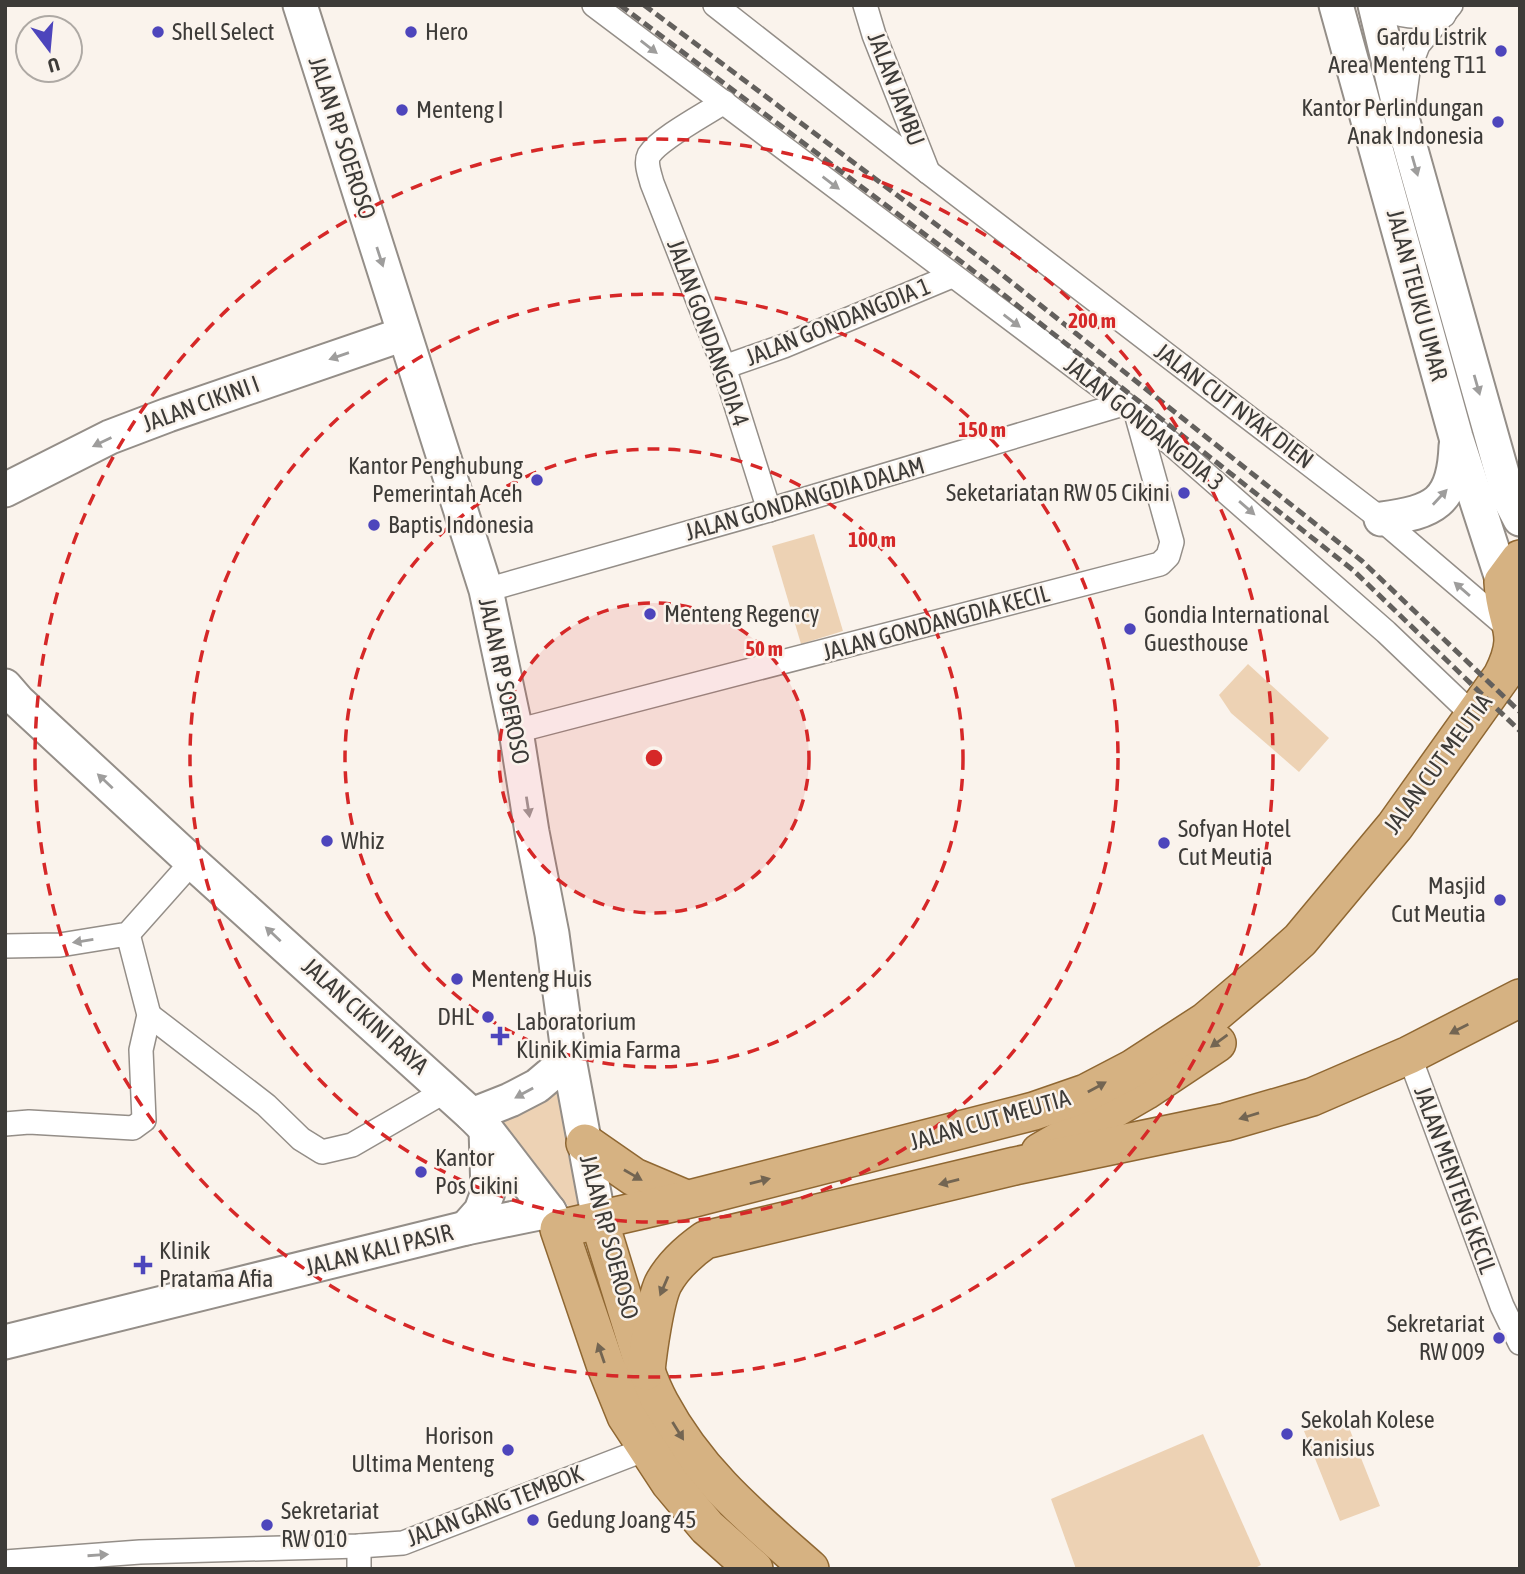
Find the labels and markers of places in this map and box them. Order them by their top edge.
place label: Shell Select [172,18,274,45]
place label: Hero [425,18,468,45]
place label: Gardu Listrik Area Menteng T11 [1328,23,1487,78]
marker: Shell Select [150,24,166,40]
marker: Hero [403,24,419,40]
marker: Gardu Listrik Area Menteng T11 [1493,43,1509,59]
place label: Kantor Perlindungan Anak Indonesia [1301,94,1484,149]
place label: Menteng I [416,96,504,123]
marker: Menteng I [394,102,410,118]
marker: Kantor Perlindungan Anak Indonesia [1490,114,1506,130]
place label: Kantor Penghubung Pemerintah Aceh [348,452,524,507]
marker: Kantor Penghubung Pemerintah Aceh [529,472,545,488]
place label: Seketariatan RW 05 Cikini [946,479,1170,506]
marker: Seketariatan RW 05 Cikini [1176,485,1192,501]
place label: Baptis Indonesia [388,511,534,538]
marker: Baptis Indonesia [366,517,382,533]
place label: Menteng Regency [664,600,820,627]
place label: Gondia International Guesthouse [1144,601,1330,656]
marker: Menteng Regency [642,606,658,622]
marker: Gondia International Guesthouse [1122,621,1138,637]
centre of rings [642,746,666,770]
place label: Sofyan Hotel Cut Meutia [1178,815,1292,870]
place label: Whiz [341,827,385,854]
marker: Whiz [319,833,335,849]
marker: Sofyan Hotel Cut Meutia [1156,835,1172,851]
place label: Masjid Cut Meutia [1391,872,1486,927]
marker: Masjid Cut Meutia [1492,892,1508,908]
place label: Menteng Huis [471,965,592,992]
marker: Menteng Huis [449,971,465,987]
place label: DHL [437,1003,475,1030]
place label: Laboratorium Klinik Kimia Farma [516,1008,681,1063]
marker: DHL [480,1009,496,1025]
marker: Laboratorium Klinik Kimia Farma [490,1026,510,1046]
place label: Kantor Pos Cikini [435,1144,518,1199]
marker: Kantor Pos Cikini [413,1164,429,1180]
place label: Klinik Pratama Afia [159,1237,273,1292]
marker: Klinik Pratama Afia [133,1255,153,1275]
place label: Sekretariat RW 009 [1387,1310,1485,1365]
marker: Sekretariat RW 009 [1491,1330,1507,1346]
place label: Sekolah Kolese Kanisius [1301,1406,1435,1461]
place label: Horison Ultima Menteng [351,1422,495,1477]
marker: Sekolah Kolese Kanisius [1279,1426,1295,1442]
marker: Horison Ultima Menteng [500,1442,516,1458]
place label: Sekretariat RW 010 [281,1497,379,1552]
place label: Gedung Joang 45 [547,1506,697,1533]
marker: Gedung Joang 45 [525,1512,541,1528]
marker: Sekretariat RW 010 [259,1517,275,1533]

